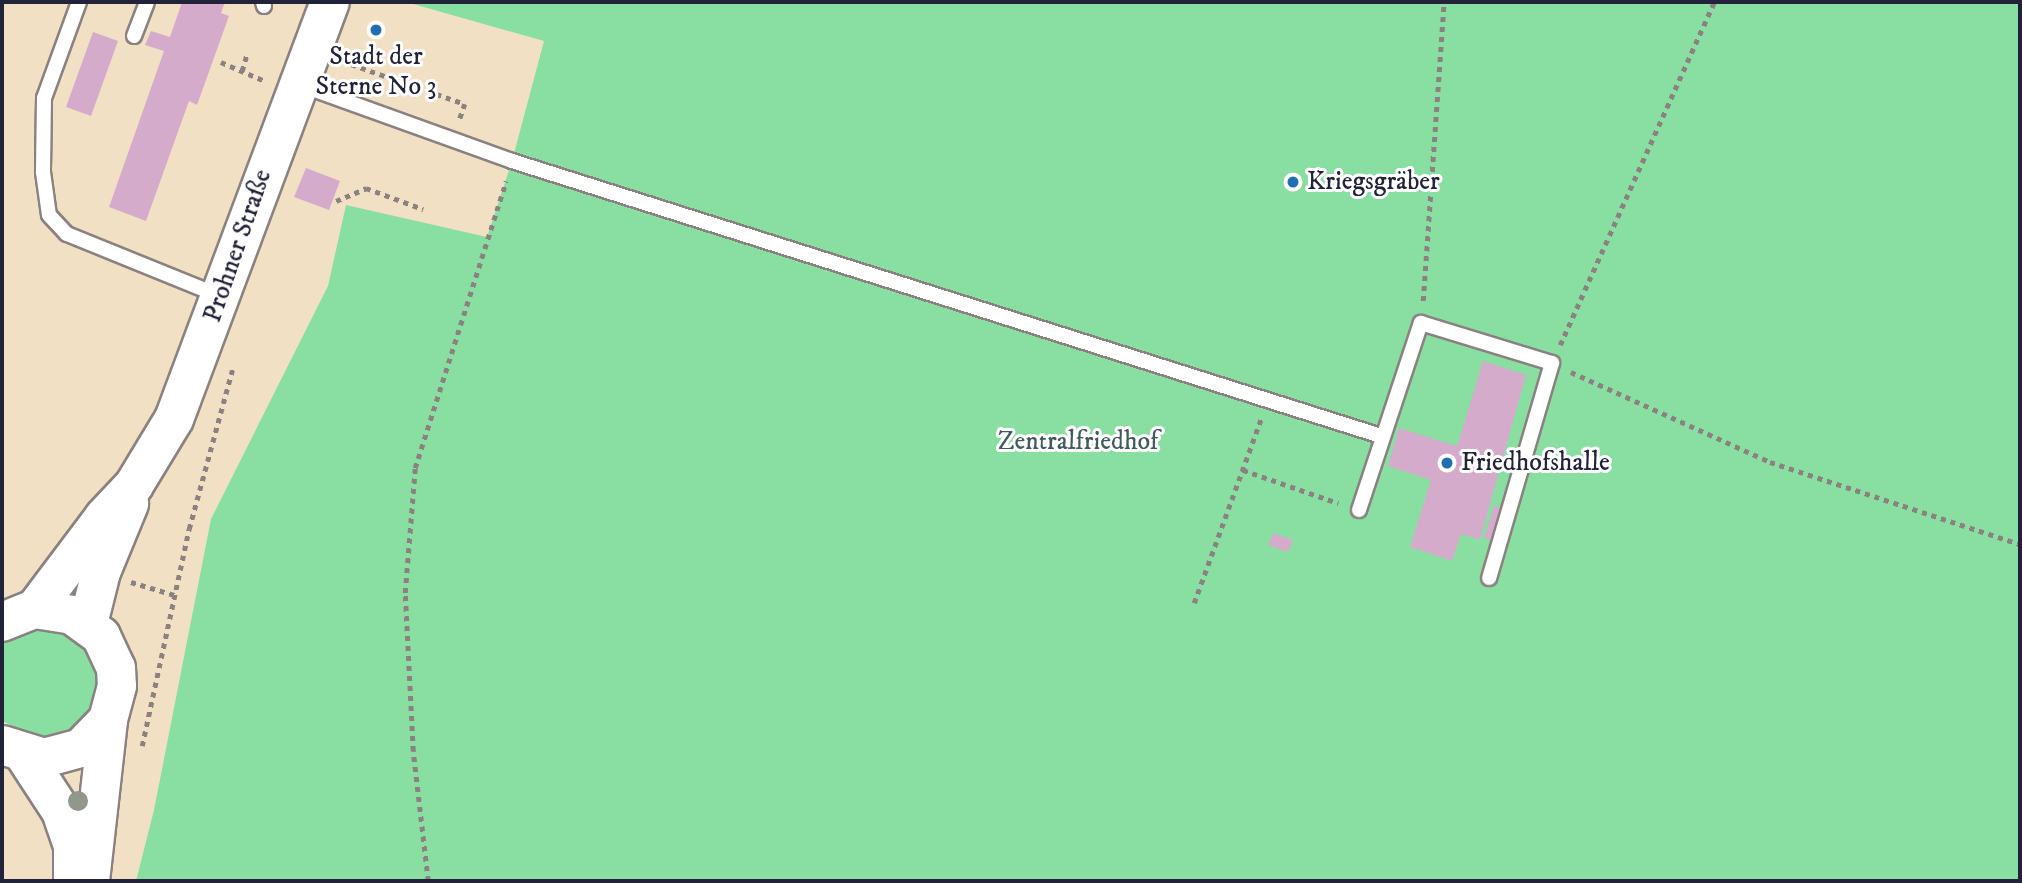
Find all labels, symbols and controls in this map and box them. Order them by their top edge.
marker: Stadt der Sterne No 3 [368,22,384,38]
place label: Stadt der Sterne No 3 [316,41,436,102]
street label: Prohner Straße [197,165,279,327]
place label: Kriegsgräber [1307,166,1440,198]
marker: Kriegsgräber [1285,174,1301,190]
park label: Zentralfriedhof [998,426,1158,458]
place label: Friedhofshalle [1461,447,1610,479]
marker: Friedhofshalle [1439,455,1455,471]

